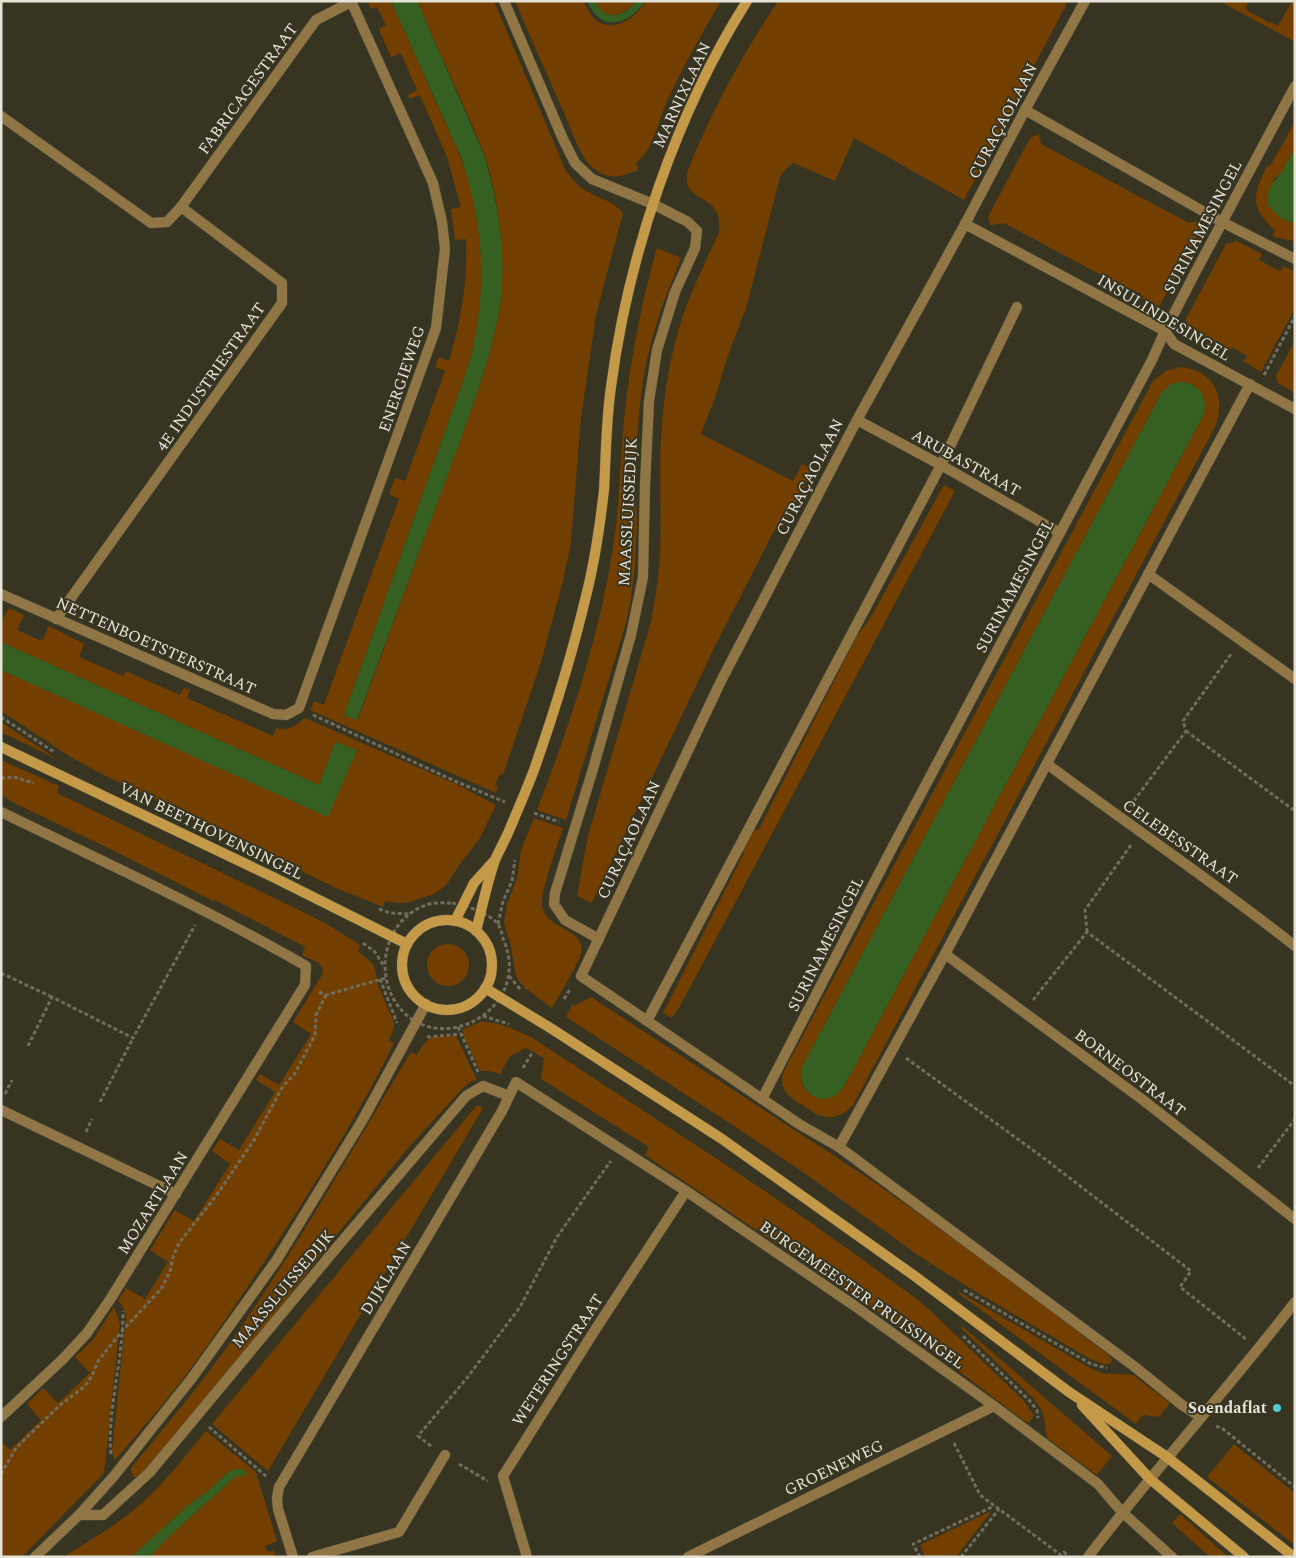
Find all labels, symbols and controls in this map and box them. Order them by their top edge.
street label: FABRICAGESTRAAT [192,18,304,160]
street label: MARNIXLAAN [647,38,717,152]
street label: CURAÇAOLAAN [962,59,1044,183]
street label: SURINAMESINGEL [1157,156,1249,298]
street label: INSULINDESINGEL [1092,268,1236,368]
street label: 4E INDUSTRIESTRAAT [150,298,272,456]
street label: ENERGIEWEG [373,322,431,436]
street label: CURAÇAOLAAN [770,414,850,540]
street label: ARUBASTRAAT [907,423,1025,503]
street label: MAASSLUISSEDIJK [612,437,644,587]
street label: SURINAMESINGEL [969,515,1061,657]
street label: NETTENBOETSTERSTRAAT [52,591,260,701]
street label: VAN BEETHOVENSINGEL [115,776,307,886]
street label: CURAÇAOLAAN [591,777,667,903]
street label: CELEBESSTRAAT [1118,793,1243,891]
street label: SURINAMESINGEL [782,872,870,1016]
street label: BORNEOSTRAAT [1069,1023,1191,1123]
street label: MOZARTLAAN [112,1147,194,1259]
street label: BURGEMEESTER PRUISSINGEL [755,1215,969,1375]
street label: MAASSLUISSEDIJK [226,1224,340,1354]
street label: DIJKLAAN [354,1236,418,1320]
street label: WETERINGSTRAAT [506,1289,610,1431]
place label: Soendaflat [1188,1396,1267,1420]
marker: Soendaflat [1271,1402,1283,1414]
street label: GROENEWEG [780,1434,888,1502]

